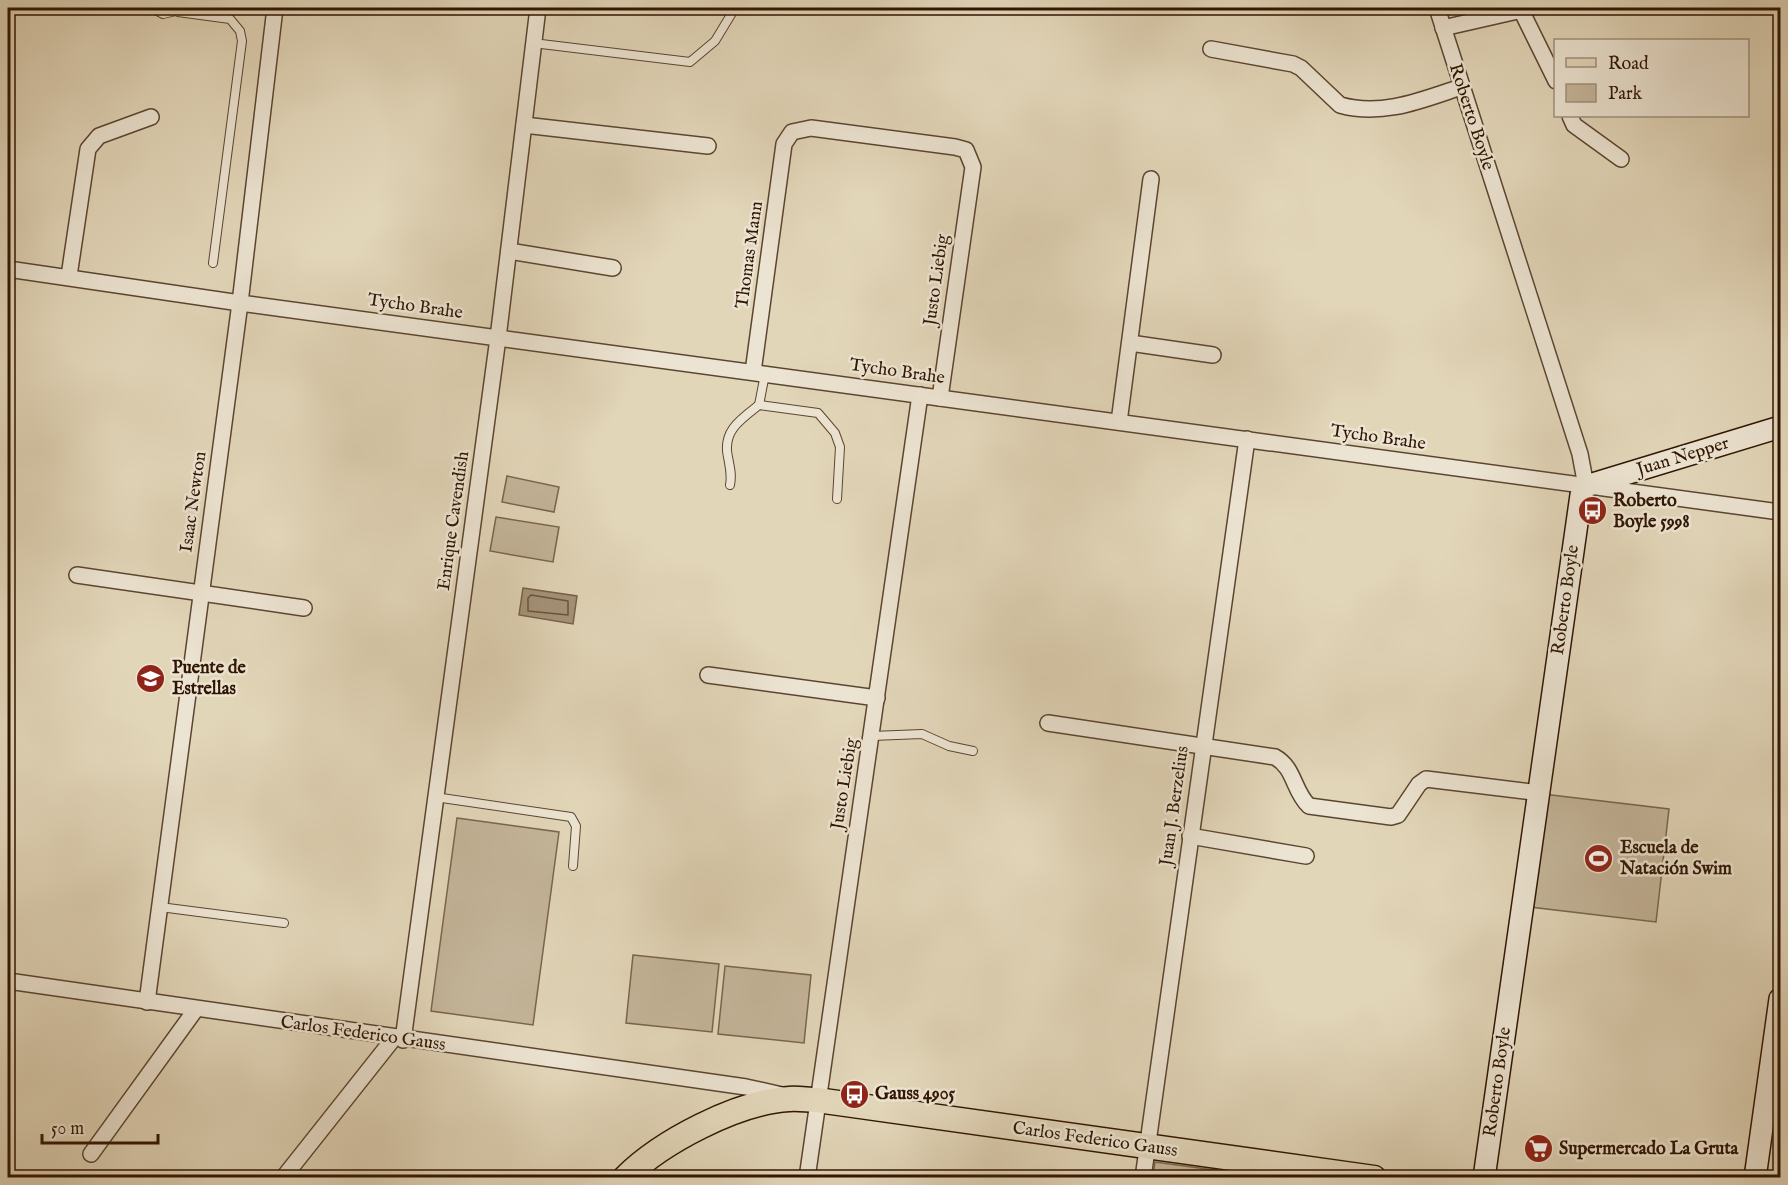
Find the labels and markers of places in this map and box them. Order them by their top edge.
place label: Roberto Boyle 5998 [1613,490,1689,534]
bus stop icon: Roberto Boyle 5998 [1576,495,1608,527]
place label: Puente de Estrellas [172,657,247,701]
school or university icon: Puente de Estrellas [135,662,167,694]
place label: Escuela de Natación Swim [1619,837,1732,881]
sports icon: Escuela de Natación Swim [1583,842,1615,874]
bus stop icon: Gauss 4905 [838,1078,870,1110]
place label: Gauss 4905 [875,1083,956,1106]
supermarket icon: Supermercado La Gruta [1522,1133,1554,1165]
place label: Supermercado La Gruta [1559,1138,1740,1161]

